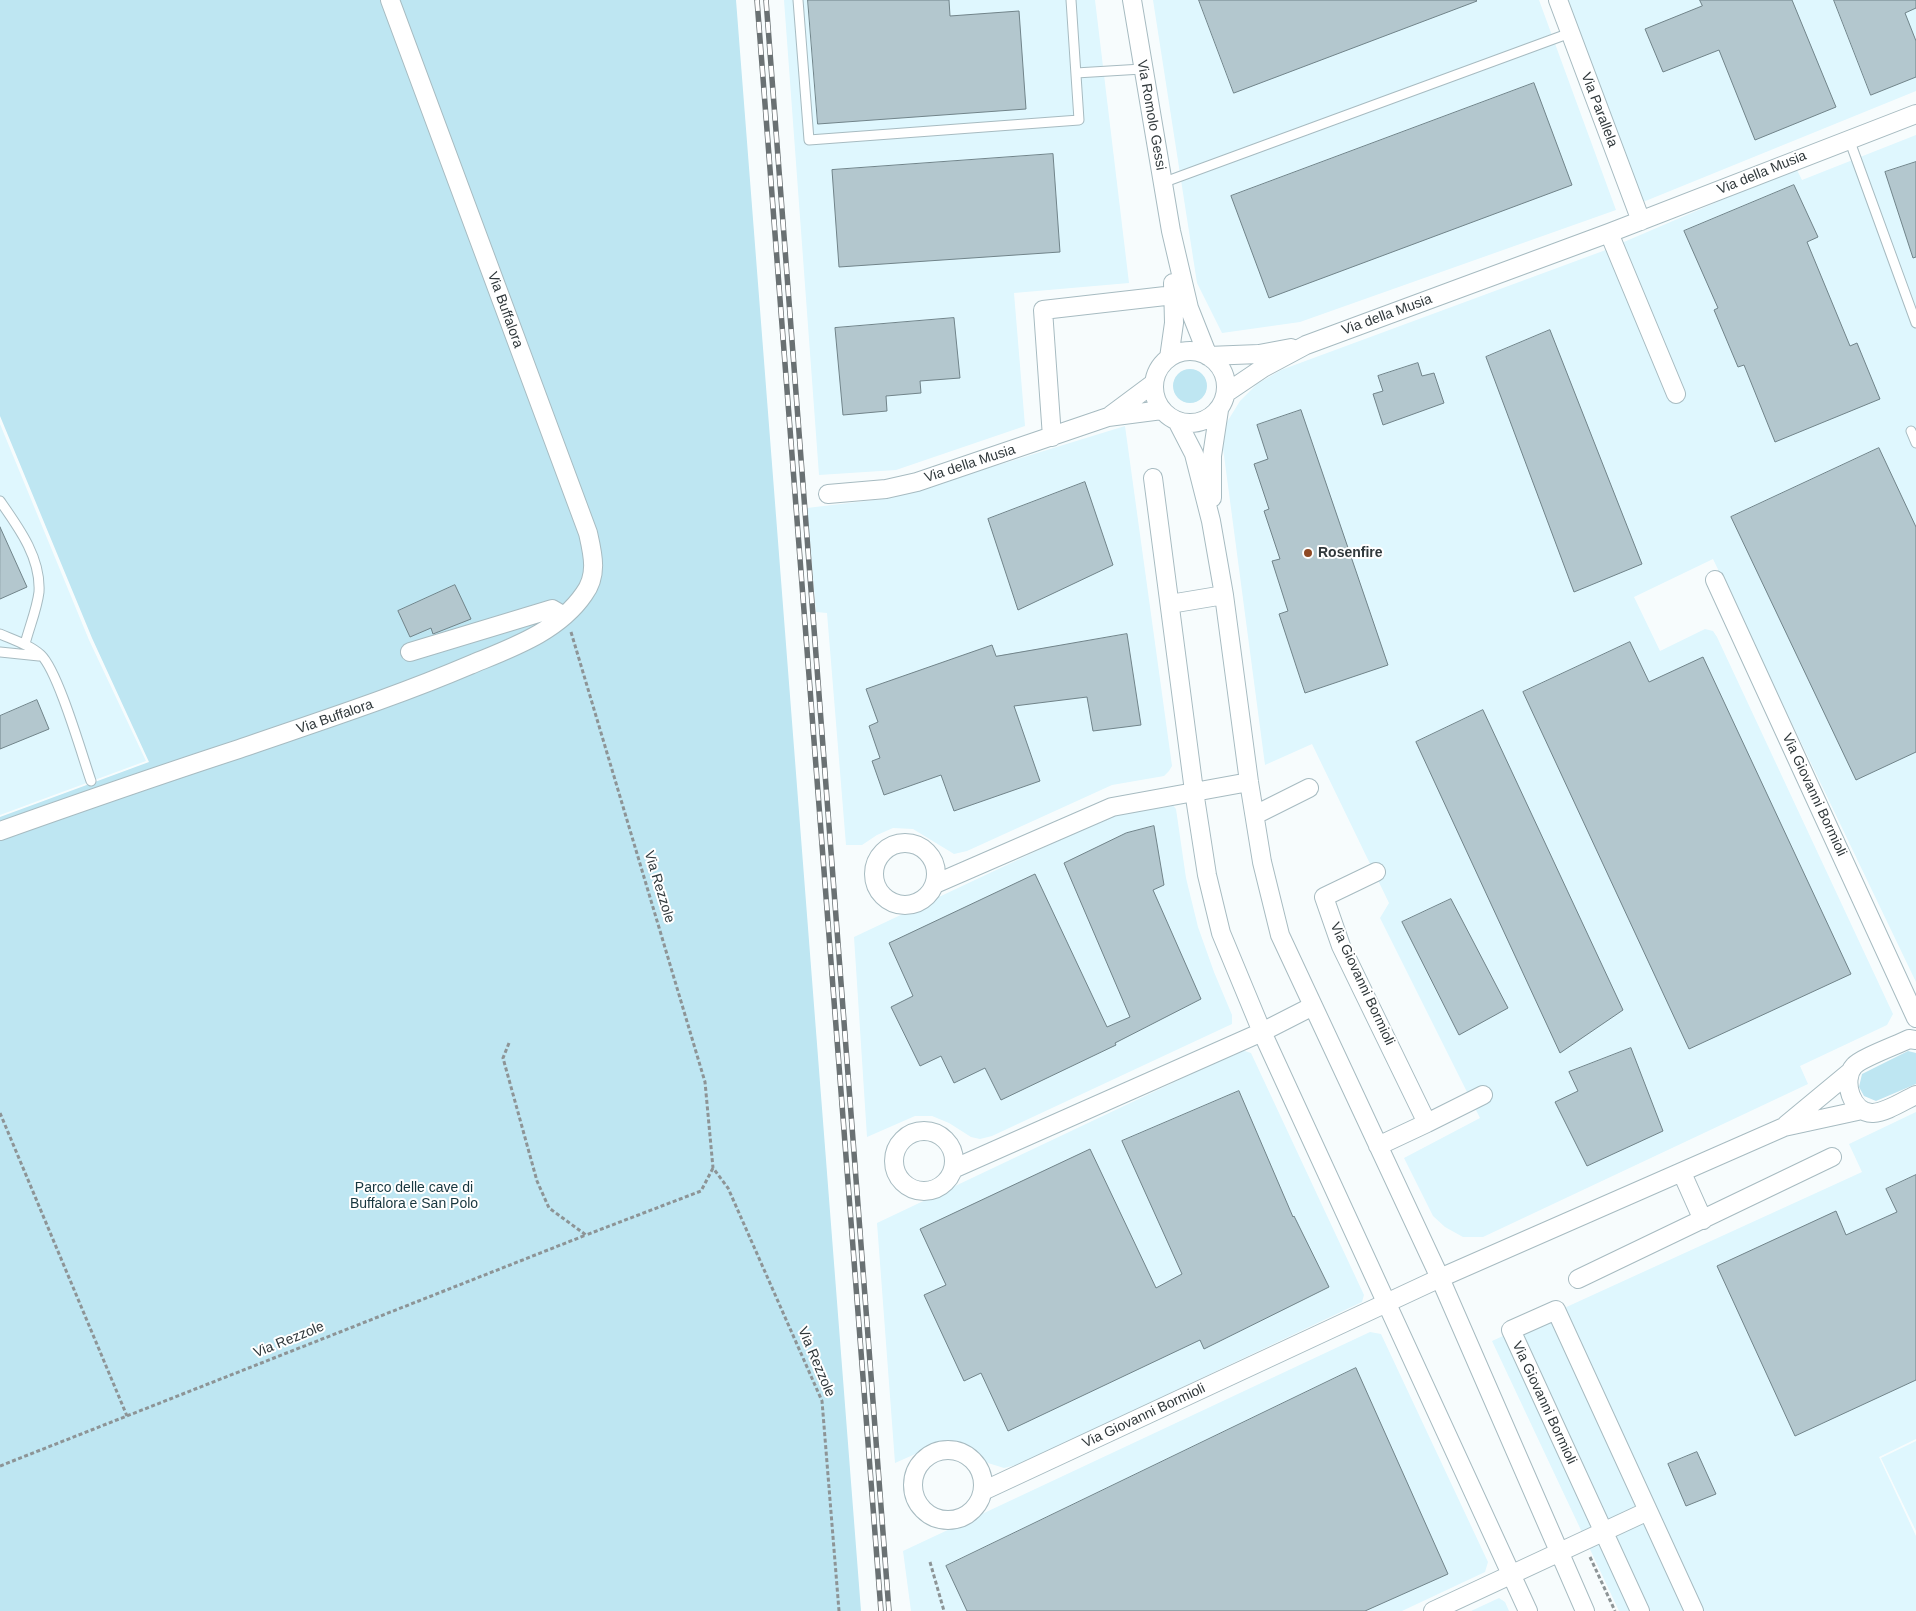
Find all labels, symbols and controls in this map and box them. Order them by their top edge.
street label: Via Romolo Gessi [1133,58,1169,172]
street label: Via Parallela [1577,70,1621,150]
street label: Via della Musia [1715,147,1809,199]
street label: Via Buffalora [483,270,527,350]
street label: Via della Musia [1340,291,1434,339]
street label: Via della Musia [922,441,1018,487]
place label: Rosenfire [1318,545,1383,561]
marker: Rosenfire [1302,547,1314,559]
street label: Via Buffalora [295,696,375,738]
street label: Via Giovanni Bormioli [1778,731,1850,859]
street label: Via Rezzole [640,849,678,925]
street label: Via Giovanni Bormioli [1326,920,1398,1048]
park label: Parco delle cave di Buffalora e San Polo [350,1180,478,1212]
street label: Via Rezzole [251,1318,327,1362]
street label: Via Rezzole [794,1324,838,1400]
street label: Via Giovanni Bormioli [1508,1339,1580,1467]
street label: Via Giovanni Bormioli [1080,1380,1208,1452]

